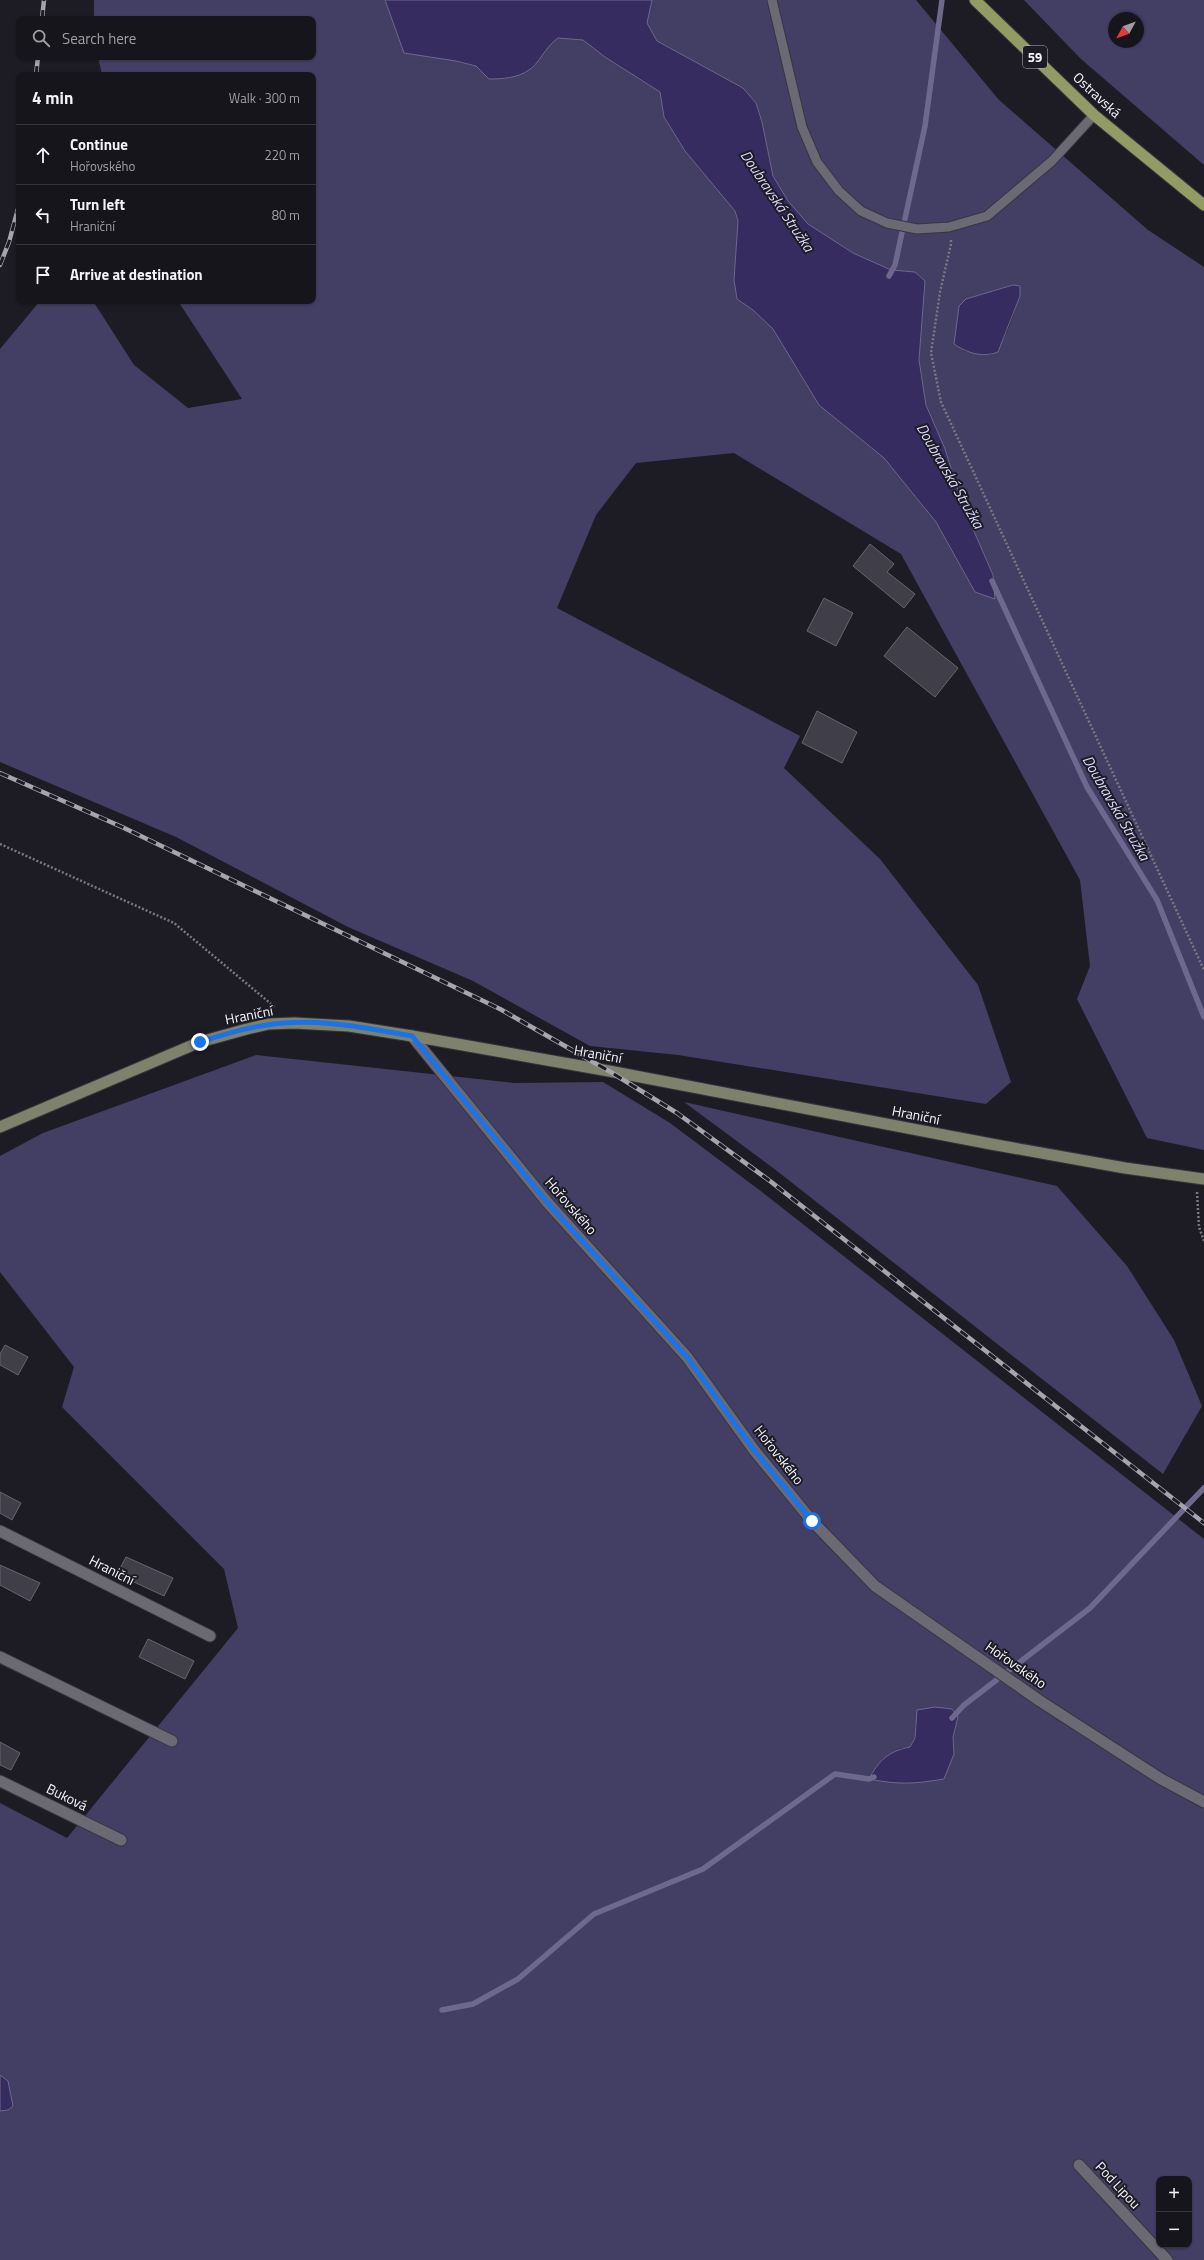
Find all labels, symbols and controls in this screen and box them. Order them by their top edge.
north arrow [1108,12,1144,48]
search box [16,16,316,60]
icon: search [30,27,52,49]
text: Search here [62,27,136,50]
road number: 59 [1023,46,1047,68]
street label: Ostravská [1068,67,1126,123]
text: 4 min [32,85,73,111]
text: Walk · 300 m [229,88,300,108]
text: Continue [70,133,128,156]
icon: ahead [32,144,54,166]
text: 220 m [264,145,300,165]
water label: Doubravská Stružka [735,145,821,258]
text: Hořovského [70,156,135,176]
text: Turn left [70,193,125,216]
icon: left [32,204,54,226]
text: 80 m [272,205,300,225]
text: Hraniční [70,216,115,236]
text: Arrive at destination [70,263,203,286]
icon: arrive [32,264,54,286]
water label: Doubravská Stružka [911,419,991,534]
water label: Doubravská Stružka [1077,751,1157,866]
street label: Hraniční [223,999,276,1029]
route end [191,1033,209,1051]
street label: Hraniční [572,1039,625,1068]
street label: Hraniční [890,1100,943,1130]
street label: Hořovského [540,1172,602,1239]
street label: Hořovského [749,1420,809,1489]
route start [803,1512,821,1530]
street label: Hraniční [86,1549,139,1590]
street label: Hořovského [981,1636,1051,1693]
street label: Buková [43,1778,91,1816]
street label: Pod Lipou [1091,2156,1146,2213]
map controls [1156,2176,1192,2248]
button: + [1156,2176,1192,2212]
button: − [1156,2212,1192,2248]

